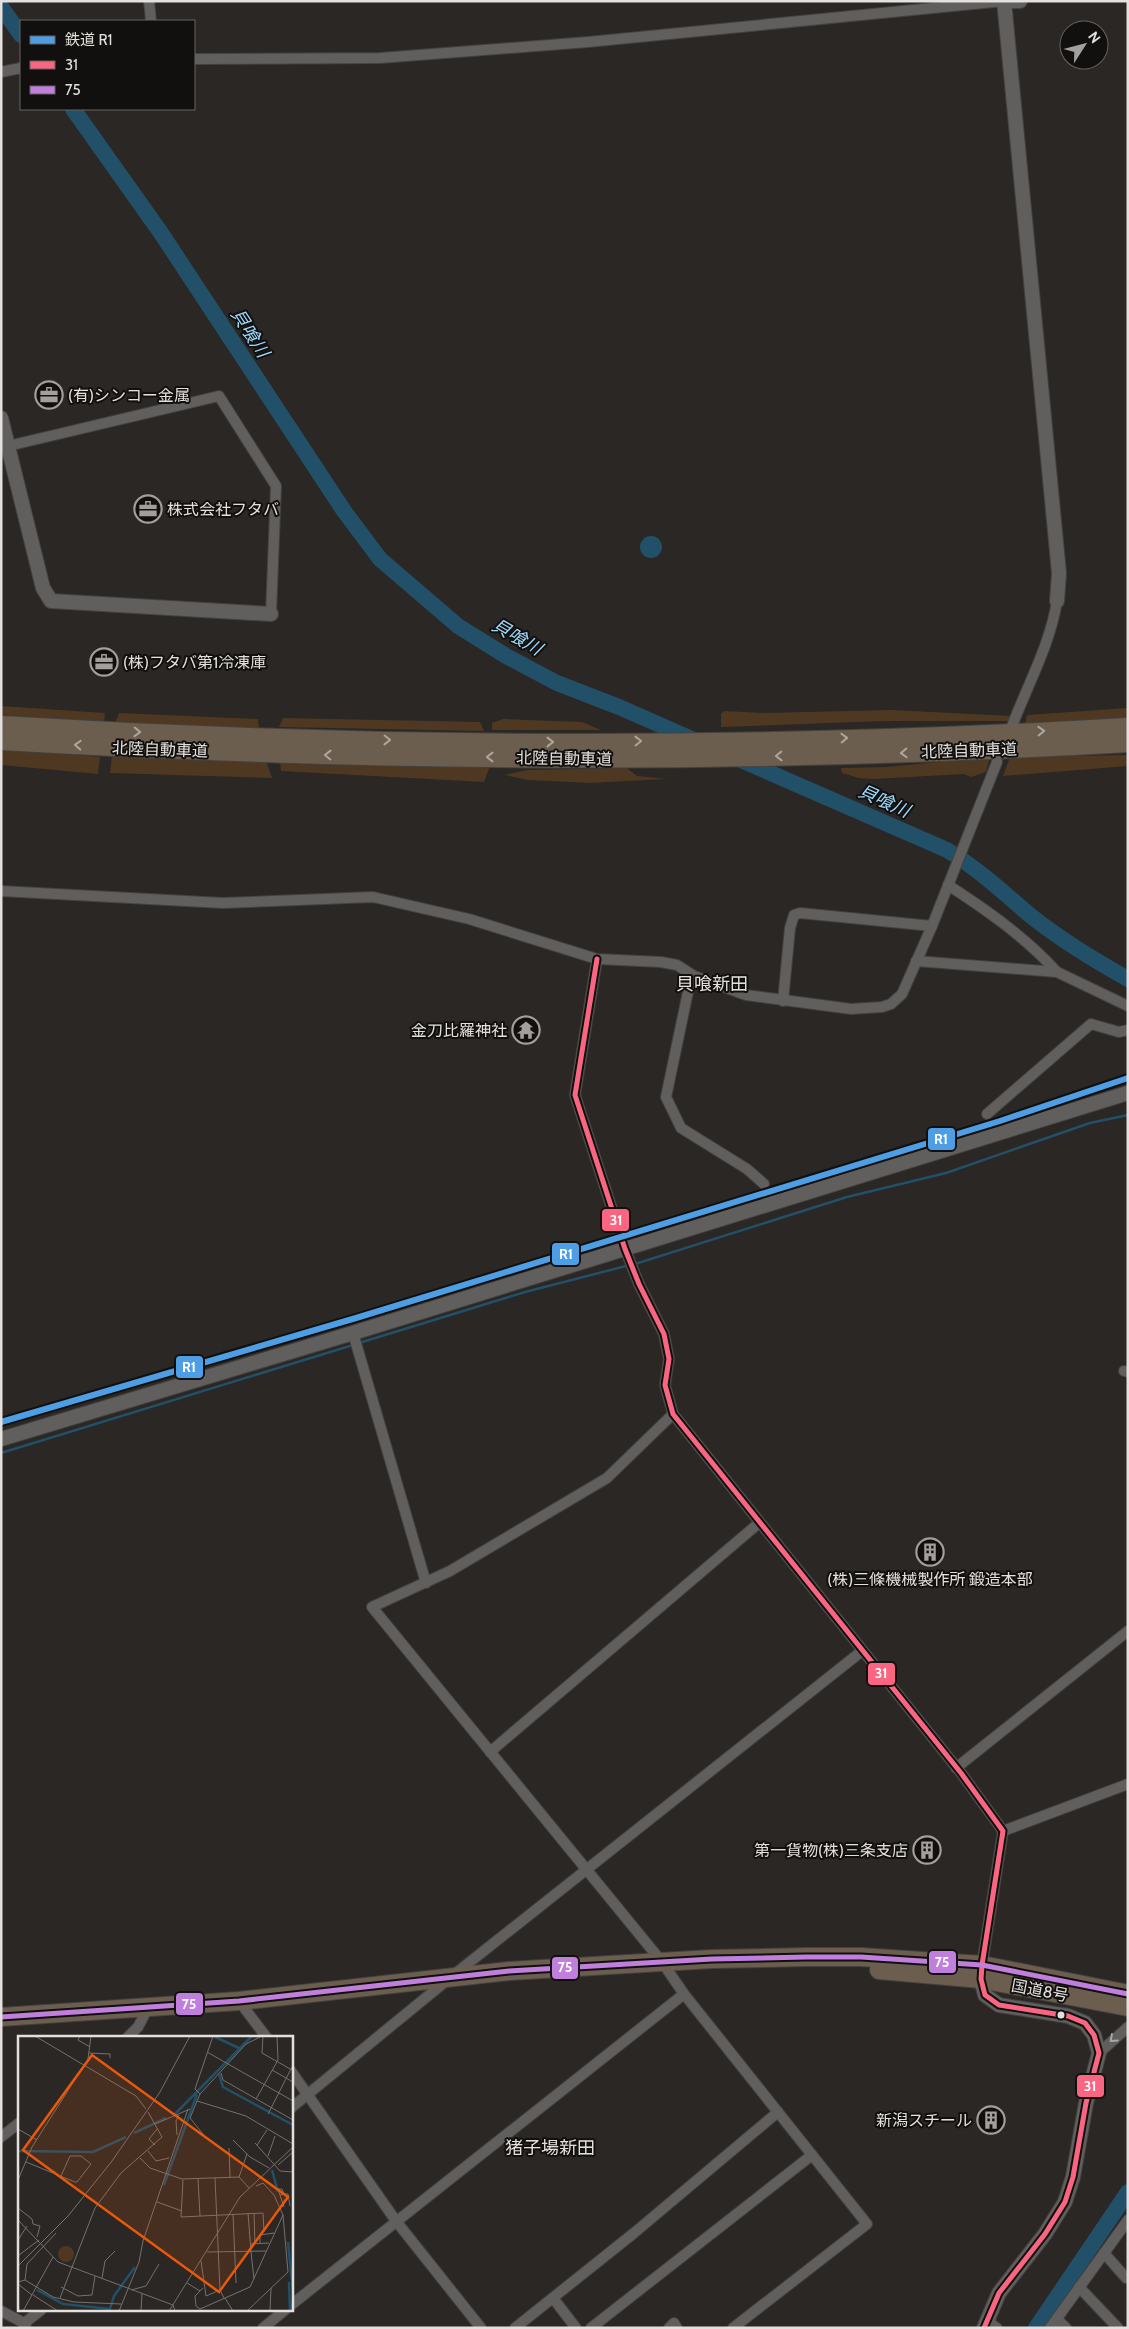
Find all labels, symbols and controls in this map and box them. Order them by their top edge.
legend [20,20,195,110]
north arrow [1059,20,1109,70]
text: N [1084,28,1105,47]
text: 鉄道 R1 [65,31,112,49]
text: 31 [65,56,78,74]
text: 75 [65,81,81,99]
water label: 貝喰川 [226,304,275,363]
office icon: (有)シンコー金属 [34,380,64,410]
place label: (有)シンコー金属 [68,386,190,405]
office icon: 株式会社フタバ [133,494,163,524]
place label: 株式会社フタバ [167,500,279,519]
water label: 貝喰川 [488,614,548,661]
office icon: (株)フタバ第1冷凍庫 [89,647,119,677]
place label: (株)フタバ第1冷凍庫 [123,653,266,672]
one-way arrow [1038,726,1046,736]
one-way arrow [134,727,142,738]
one-way arrow [840,733,848,743]
one-way arrow [384,735,391,745]
one-way arrow [546,736,554,747]
one-way arrow [635,736,643,746]
street label: 北陸自動車道 [112,738,208,761]
street label: 北陸自動車道 [921,739,1017,762]
one-way arrow [74,740,82,751]
one-way arrow [900,747,908,758]
street label: 北陸自動車道 [516,748,612,769]
one-way arrow [324,750,332,760]
one-way arrow [775,751,783,761]
one-way arrow [486,752,494,762]
water label: 貝喰川 [855,780,915,823]
district label: 貝喰新田 [676,973,748,995]
temple icon: 金刀比羅神社 [511,1015,541,1045]
place label: 金刀比羅神社 [411,1021,507,1040]
line badge: R1 [927,1127,956,1151]
text: R1 [934,1130,948,1148]
line badge: 31 [601,1208,630,1232]
text: 31 [610,1211,622,1229]
line badge: R1 [551,1242,580,1266]
text: R1 [559,1245,573,1263]
line badge: R1 [175,1355,204,1379]
text: R1 [182,1358,196,1376]
building icon: (株)三條機械製作所 鍛造本部 [915,1537,945,1567]
place label: (株)三條機械製作所 鍛造本部 [827,1570,1033,1589]
line badge: 31 [867,1662,896,1686]
text: 31 [875,1664,887,1682]
building icon: 第一貨物(株)三条支店 [912,1835,942,1865]
place label: 第一貨物(株)三条支店 [754,1841,908,1860]
line badge: 75 [928,1950,957,1974]
text: 75 [935,1953,949,1971]
line badge: 75 [551,1956,579,1980]
text: 75 [558,1958,572,1976]
street label: 国道8号 [1010,1976,1070,2005]
line badge: 75 [175,1992,204,2016]
text: 75 [182,1995,196,2013]
unlabelled marker [1056,2010,1066,2020]
one-way arrow [1109,2034,1118,2043]
inset map [18,2036,292,2312]
line badge: 31 [1076,2074,1105,2098]
text: 31 [1084,2077,1096,2095]
building icon: 新潟スチール [976,2105,1006,2135]
place label: 新潟スチール [876,2111,972,2130]
district label: 猪子場新田 [505,2137,595,2159]

